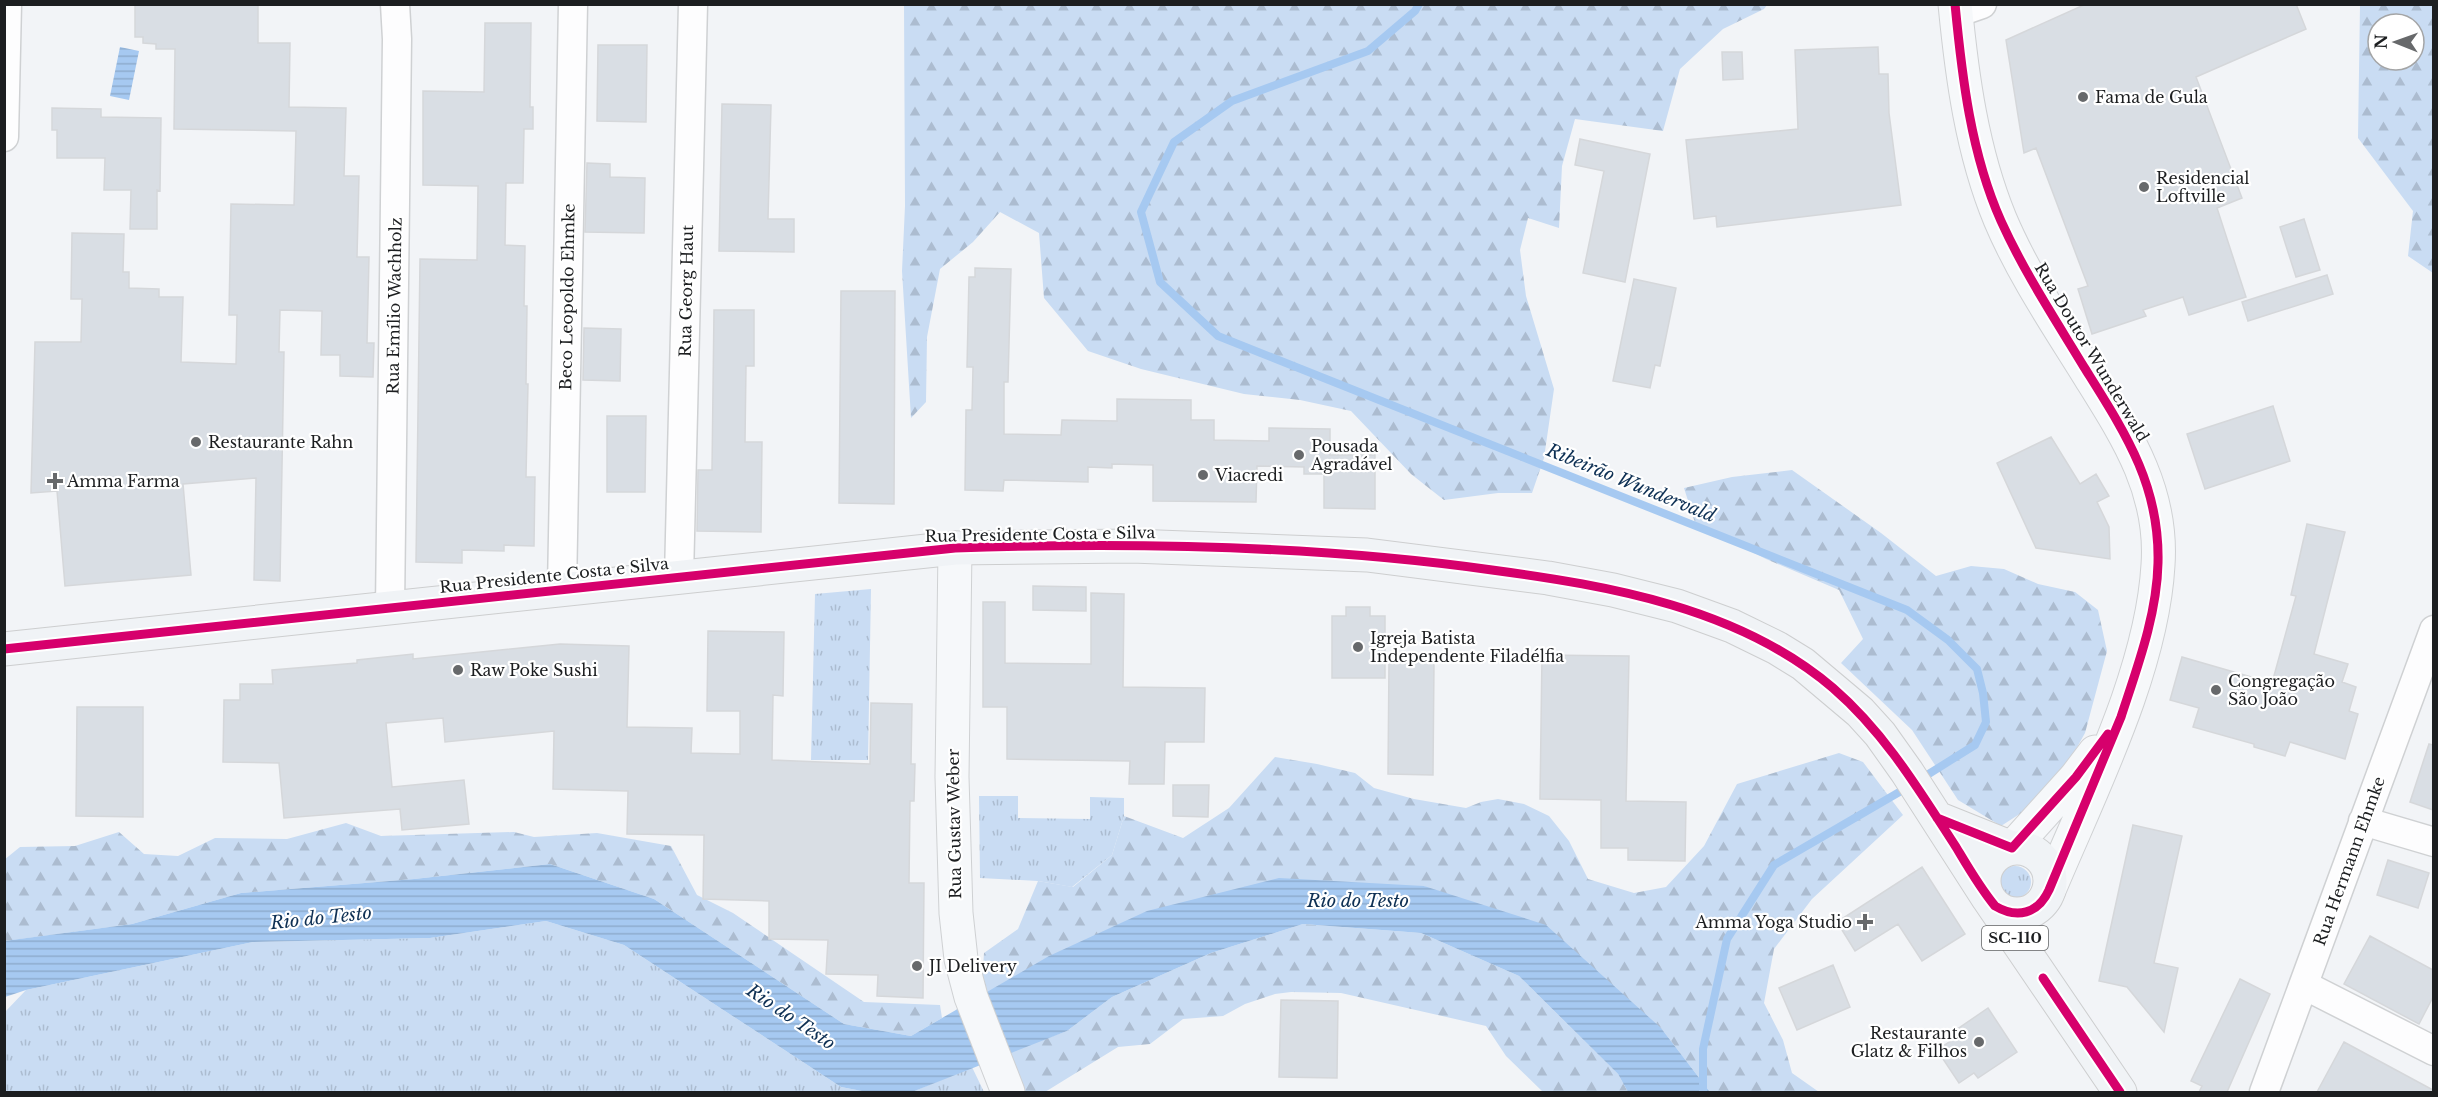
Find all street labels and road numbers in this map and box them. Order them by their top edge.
street label: Beco Leopoldo Ehmke [555,203,579,391]
street label: Rua Emílio Wachholz [382,217,406,395]
street label: Rua Georg Haut [675,225,697,357]
street label: Rua Doutor Wunderwald [2030,259,2154,445]
street label: Rua Presidente Costa e Silva [924,522,1156,546]
street label: Rua Presidente Costa e Silva [438,553,670,597]
street label: Rua Gustav Weber [943,748,965,899]
street label: Rua Hermann Ehmke [2309,774,2389,948]
road number: SC-110 [1982,926,2048,950]

